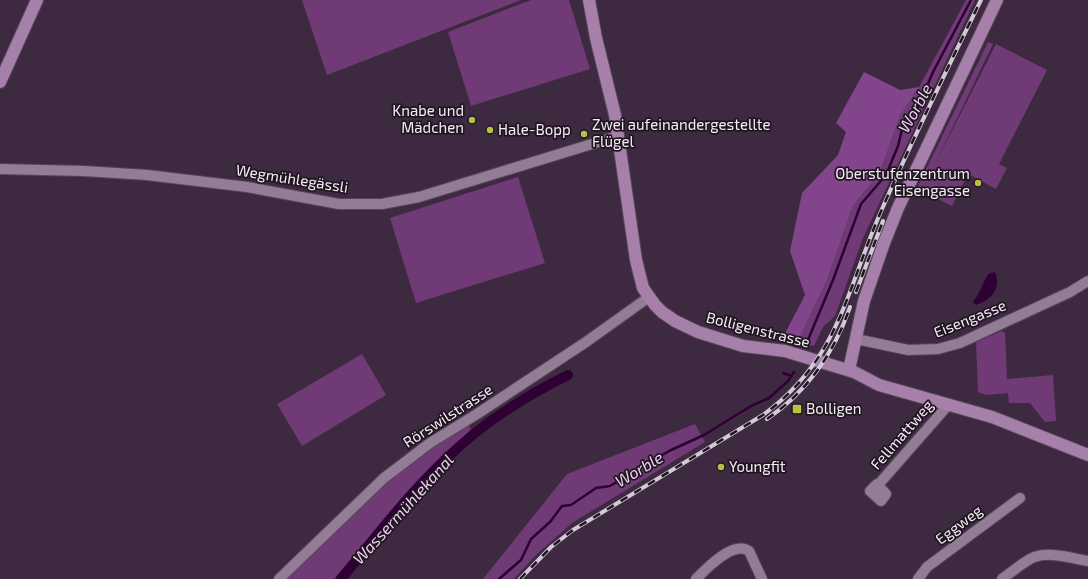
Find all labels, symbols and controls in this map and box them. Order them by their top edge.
water label: Worble [893,80,936,135]
place label: Knabe und Mädchen [392,101,464,136]
marker: Knabe und Mädchen [467,115,477,125]
place label: Zwei aufeinandergestellte Flügel [592,115,771,150]
place label: Hale-Bopp [498,120,571,138]
marker: Hale-Bopp [485,125,495,135]
marker: Zwei aufeinandergestellte Flügel [579,129,589,139]
street label: Wegmühlegässli [235,160,349,196]
place label: Oberstufenzentrum Eisengasse [835,164,970,199]
marker: Oberstufenzentrum Eisengasse [973,178,983,188]
street label: Eisengasse [931,295,1008,341]
street label: Bolligenstrasse [704,307,812,351]
street label: Rörswilstrasse [399,380,495,451]
street label: Fellmattweg [866,395,937,473]
place label: Bolligen [806,399,862,417]
marker: Bolligen [791,403,803,415]
water label: Worble [611,447,667,490]
water label: Wassermühlekanal [348,450,457,567]
place label: Youngfit [729,457,786,475]
marker: Youngfit [716,462,726,472]
street label: Eggweg [931,500,986,548]

